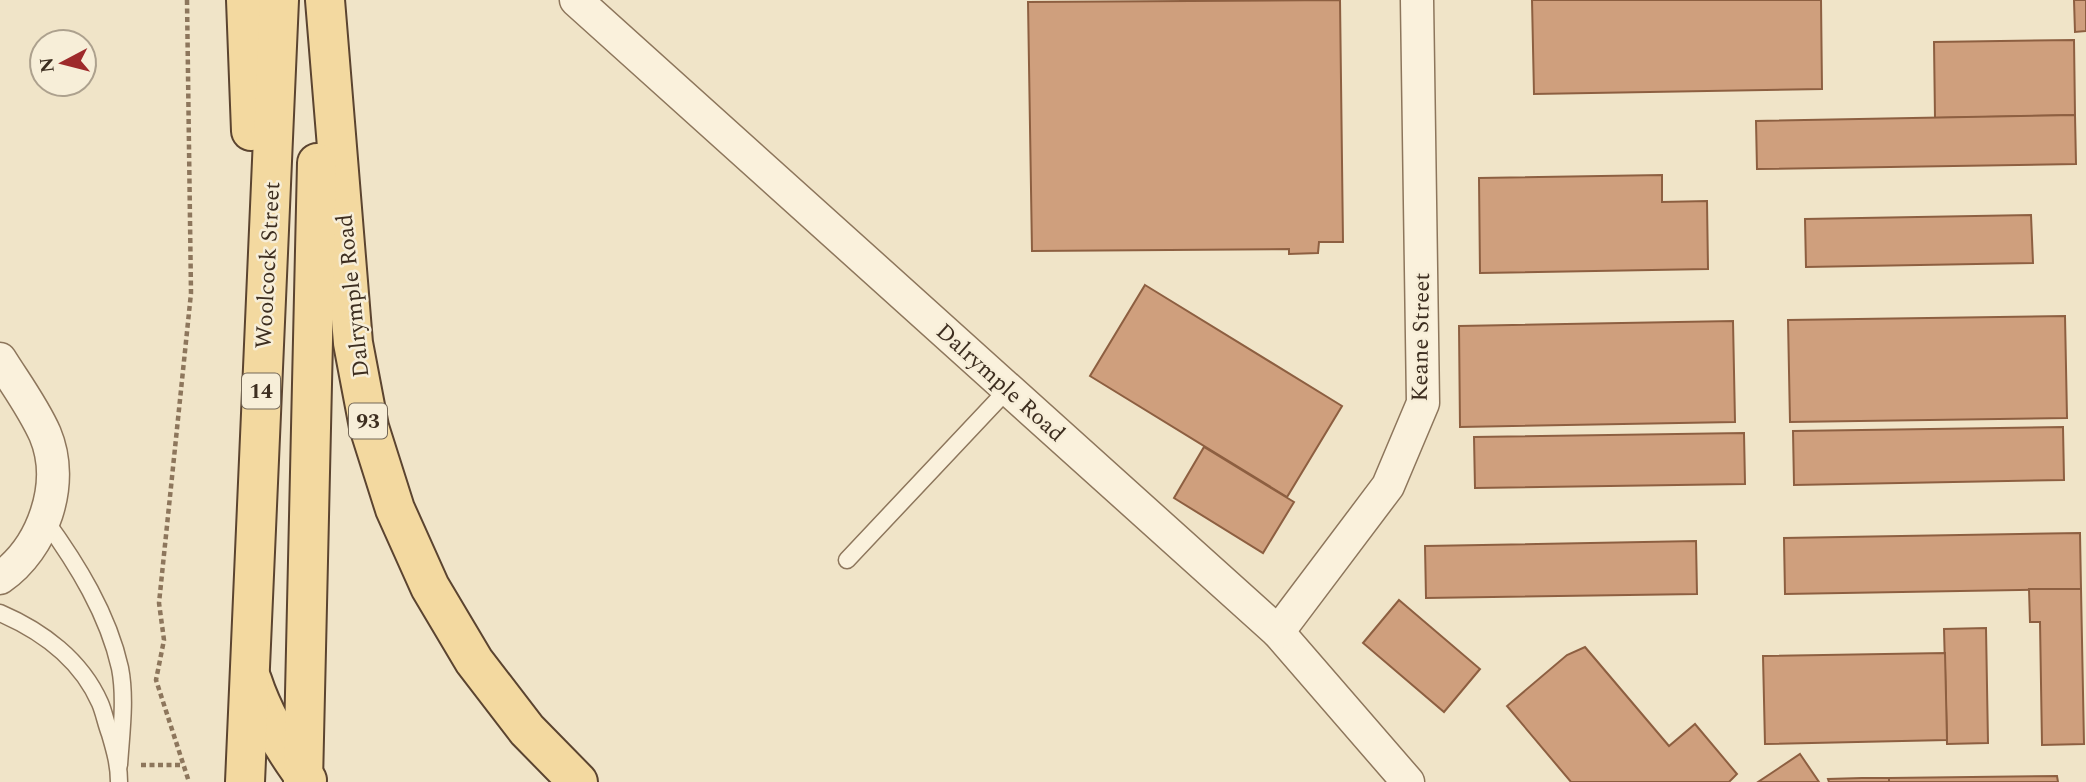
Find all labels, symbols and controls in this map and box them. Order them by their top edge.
north arrow [28,28,98,98]
text: N [32,55,63,74]
street label: Woolcock Street [247,181,290,350]
street label: Dalrymple Road [327,212,379,379]
street label: Keane Street [1403,272,1440,402]
street label: Dalrymple Road [927,315,1073,451]
road number: 14 [242,374,280,408]
road number: 93 [349,404,387,438]

